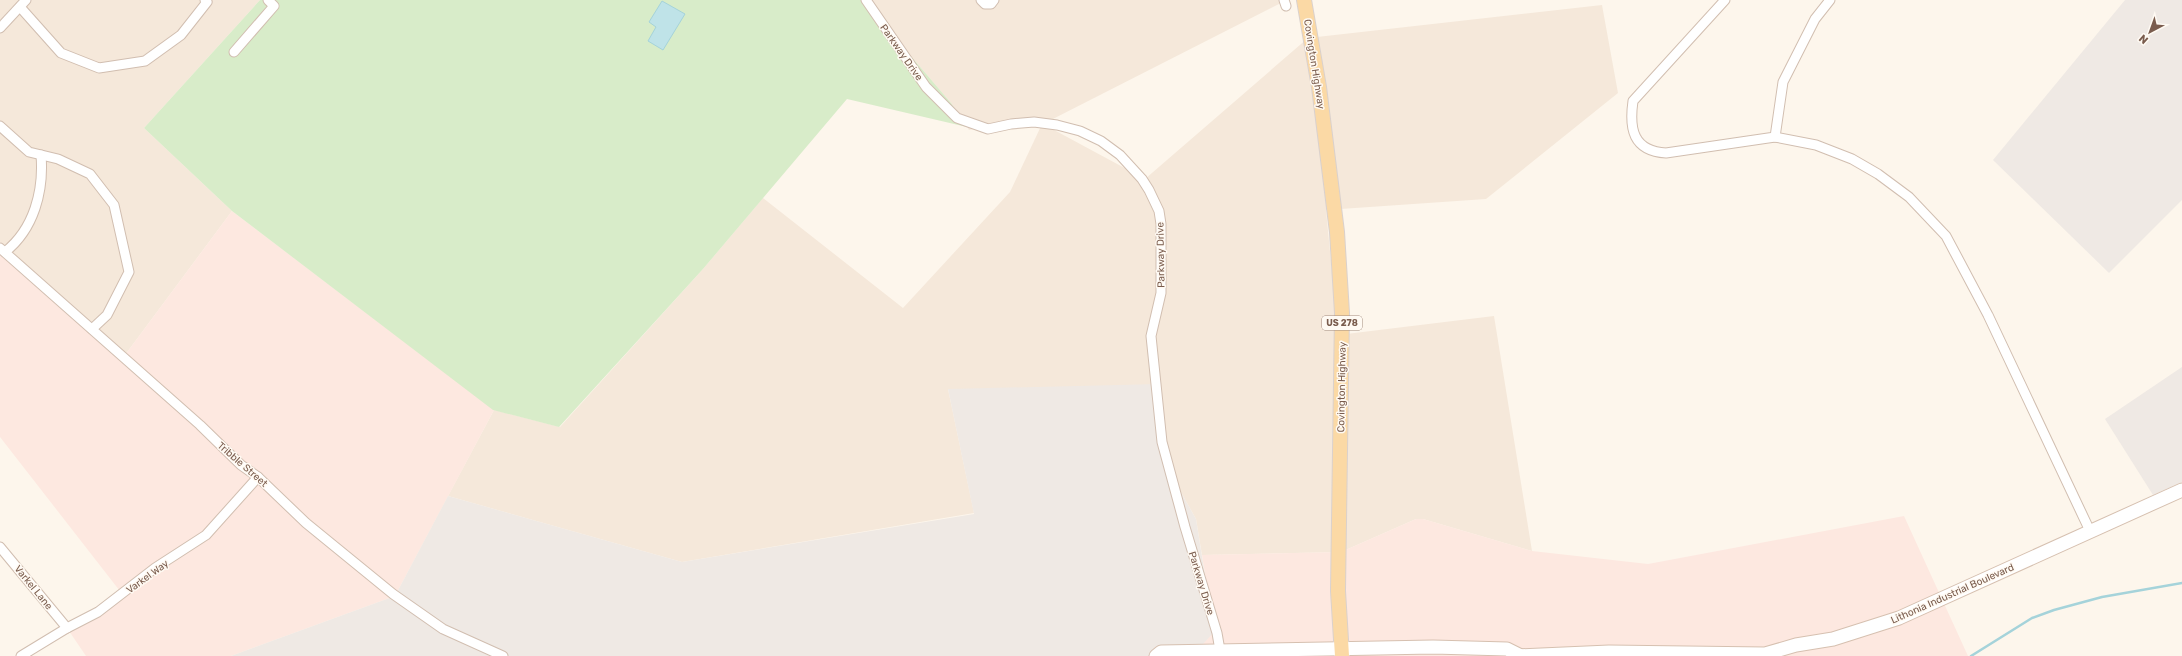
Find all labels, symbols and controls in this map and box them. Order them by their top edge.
north arrow [2130,12,2170,52]
street label: Covington Highway [1301,18,1327,110]
street label: Parkway Drive [877,22,925,83]
text: N [2136,32,2151,47]
street label: Parkway Drive [1154,222,1168,288]
road number: US 278 [1322,316,1362,330]
street label: Covington Highway [1335,341,1349,432]
street label: Tribble Street [215,440,270,490]
street label: Parkway Drive [1186,550,1217,617]
street label: Varkel Way [124,557,171,596]
street label: Lithonia Industrial Boulevard [1889,561,2016,627]
street label: Varkel Lane [12,563,55,613]

